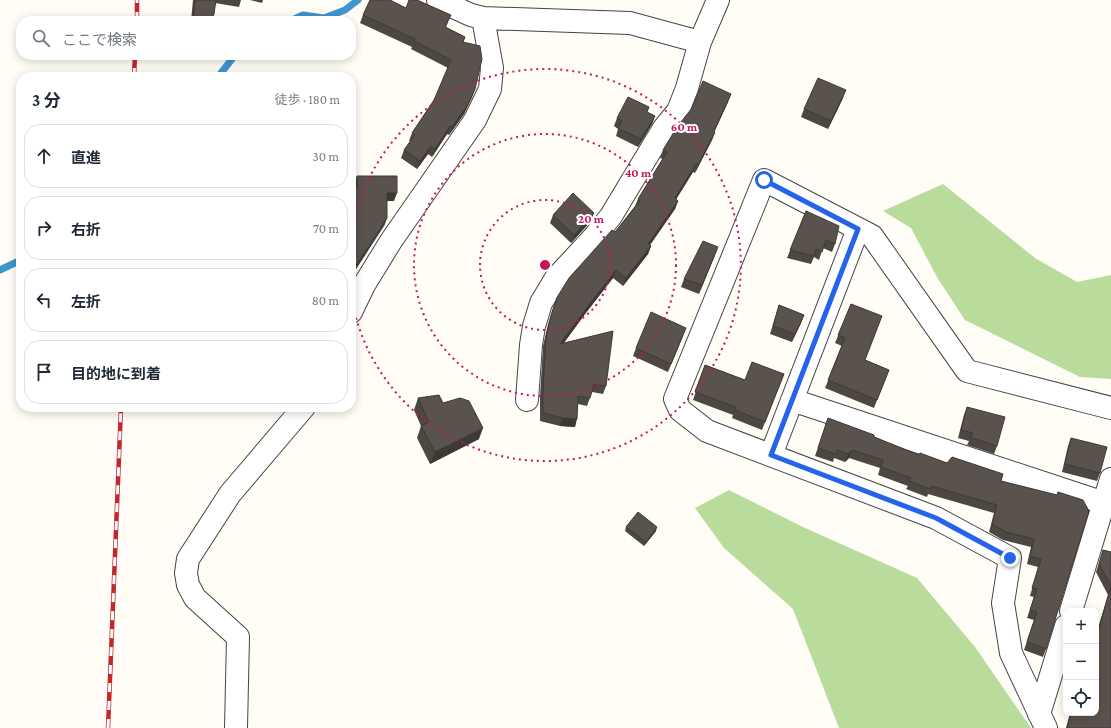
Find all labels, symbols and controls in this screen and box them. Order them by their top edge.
search box [16,16,356,60]
icon: search [30,27,52,49]
text: ここで検索 [62,32,137,48]
text: 3 分 [32,91,61,110]
text: 徒歩 · 180 m [274,92,340,107]
text: 60 m [671,120,698,134]
icon: ahead [33,145,55,167]
text: 30 m [313,149,339,164]
text: 直進 [71,150,101,166]
text: 40 m [625,166,652,180]
route start [755,171,773,189]
text: 20 m [578,212,605,226]
icon: right [33,217,55,239]
text: 70 m [313,221,339,236]
text: 右折 [71,222,101,238]
centre of rings [538,258,552,272]
icon: left [33,289,55,311]
text: 80 m [312,293,339,308]
text: 左折 [71,294,101,310]
icon: arrive [33,361,55,383]
text: 目的地に到着 [71,366,161,382]
route end [1001,549,1019,567]
map controls [1063,608,1099,716]
button: + [1063,608,1099,644]
button: − [1063,644,1099,680]
button: locate [1063,680,1099,716]

